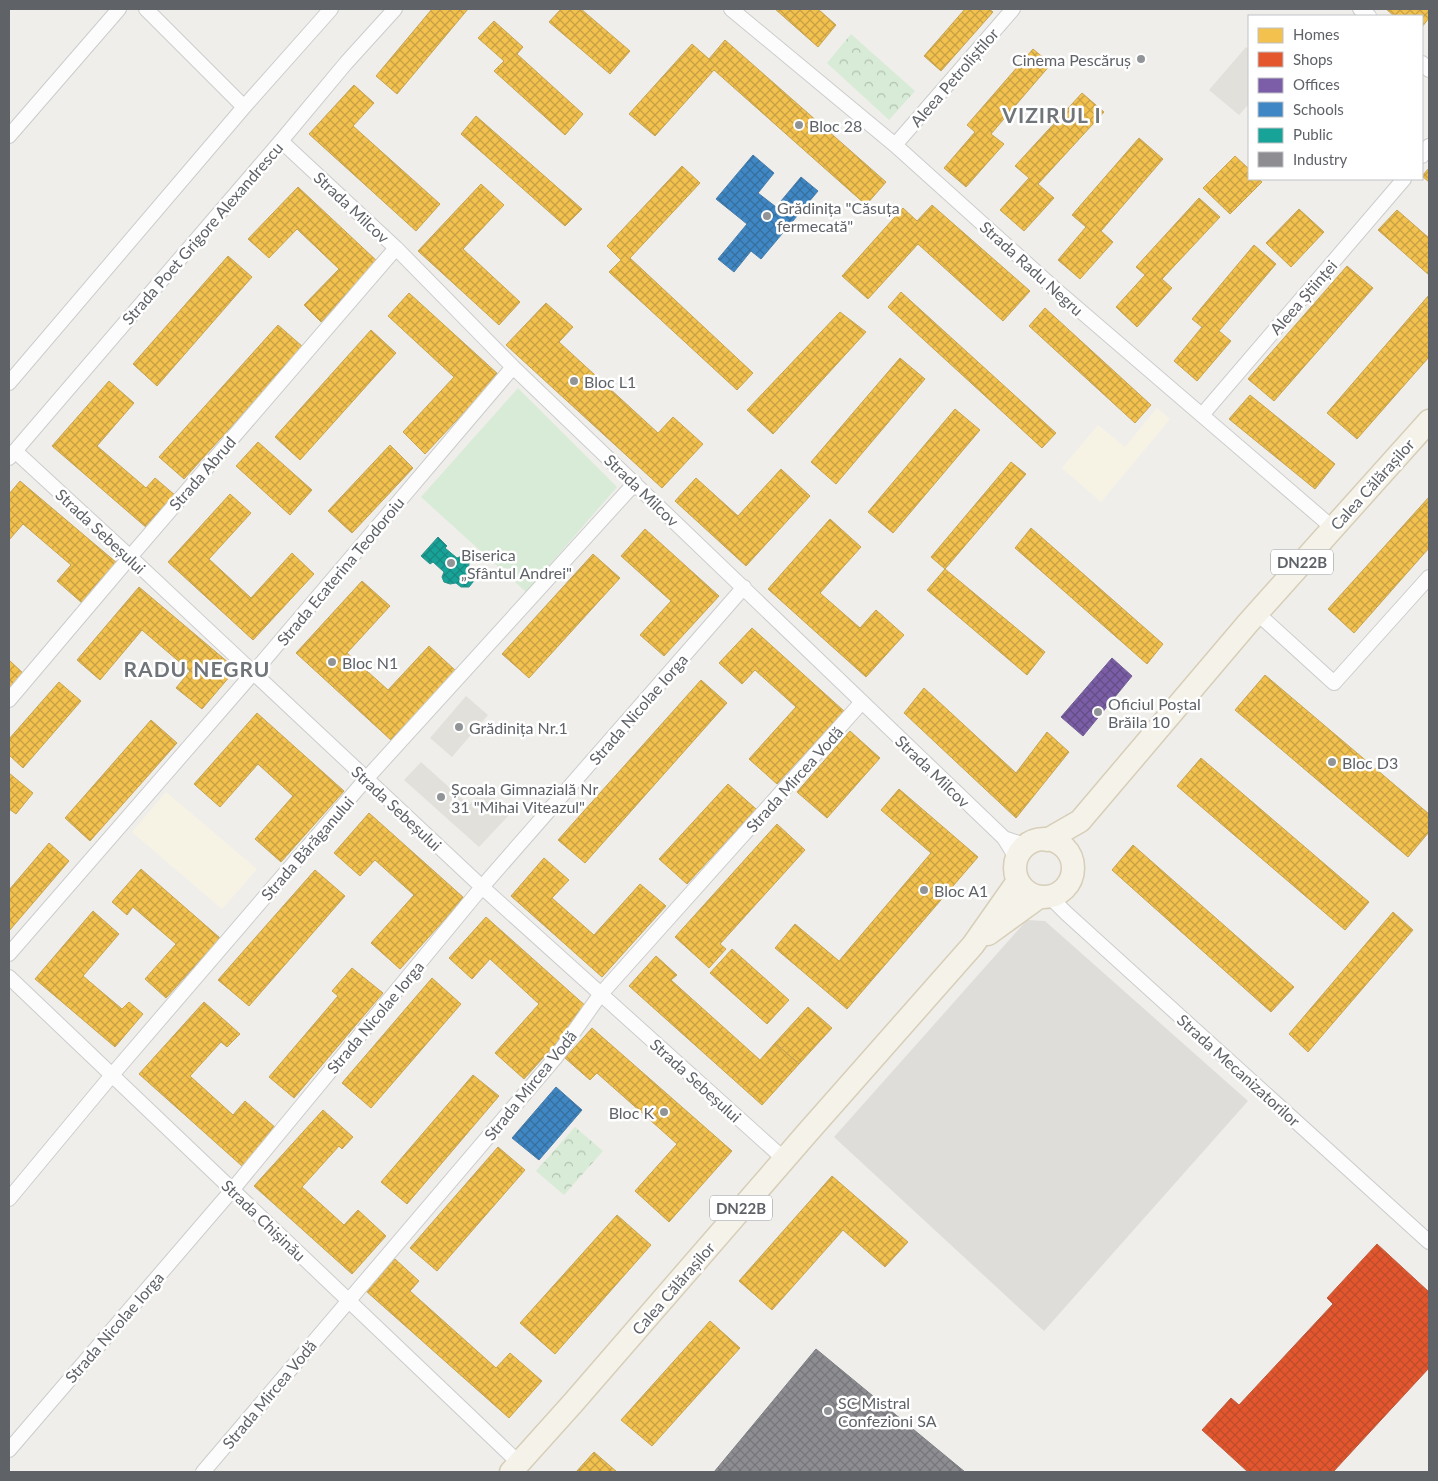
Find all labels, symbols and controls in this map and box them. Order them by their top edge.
legend [1248,15,1423,180]
street label: Aleea Petroliștilor [906,24,1002,130]
text: Homes [1293,25,1339,43]
place label: Cinema Pescăruș [1012,50,1131,69]
text: Shops [1293,50,1333,68]
marker: Cinema Pescăruș [1135,53,1147,65]
text: Offices [1293,75,1340,93]
text: Schools [1293,100,1344,118]
district label: VIZIRUL I [1001,102,1102,127]
place label: Bloc 28 [809,116,862,135]
marker: Bloc 28 [793,119,805,131]
text: Public [1293,125,1333,143]
street label: Strada Poet Grigore Alexandrescu [118,138,286,328]
text: Industry [1293,150,1348,168]
street label: Strada Milcov [311,167,394,247]
place label: Grădinița "Căsuța fermecată" [777,198,900,235]
marker: Grădinița "Căsuța fermecată" [761,210,773,222]
street label: Strada Radu Negru [977,217,1087,319]
street label: Aleea Științei [1266,256,1340,338]
place label: Bloc L1 [584,372,636,391]
marker: Bloc L1 [568,375,580,387]
street label: Strada Abrud [165,432,239,514]
street label: Calea Călărașilor [1326,434,1418,534]
street label: Strada Milcov [601,450,684,531]
street label: Strada Sebeșului [52,485,150,577]
street label: Strada Ecaterina Teodoroiu [272,493,408,649]
place label: Biserica „Sfântul Andrei" [461,545,572,582]
road number: DN22B [1271,550,1333,574]
marker: Biserica „Sfântul Andrei" [445,557,457,569]
street label: Strada Nicolae Iorga [585,650,691,768]
place label: Bloc N1 [342,653,398,672]
district label: RADU NEGRU [124,656,270,681]
marker: Bloc N1 [326,656,338,668]
place label: Oficiul Poștal Brăila 10 [1108,694,1201,731]
marker: Oficiul Poștal Brăila 10 [1092,706,1104,718]
place label: Grădinița Nr.1 [469,718,568,737]
marker: Grădinița Nr.1 [453,721,465,733]
street label: Strada Mircea Vodă [741,722,847,836]
street label: Strada Milcov [892,731,975,812]
place label: Bloc D3 [1342,753,1398,772]
marker: Bloc D3 [1326,756,1338,768]
street label: Strada Sebeșului [348,762,446,854]
place label: Școala Gimnazială Nr 31 "Mihai Viteazul" [451,779,598,816]
marker: Școala Gimnazială Nr 31 "Mihai Viteazul" [435,791,447,803]
street label: Strada Bărăganului [257,792,357,904]
place label: Bloc A1 [934,881,988,900]
marker: Bloc A1 [918,884,930,896]
street label: Strada Nicolae Iorga [323,957,427,1077]
street label: Strada Mecanizatorilor [1174,1010,1304,1130]
street label: Strada Mircea Vodă [480,1026,580,1144]
street label: Strada Sebeșului [647,1034,745,1126]
place label: Bloc K [609,1103,654,1122]
marker: Bloc K [658,1106,670,1118]
street label: Strada Chișinău [218,1175,310,1265]
road number: DN22B [710,1196,772,1220]
street label: Calea Călărașilor [628,1238,718,1338]
street label: Strada Nicolae Iorga [61,1268,167,1386]
street label: Strada Mircea Vodă [218,1336,320,1452]
place label: SC Mistral Confezioni SA [838,1393,937,1430]
marker: SC Mistral Confezioni SA [822,1405,834,1417]

